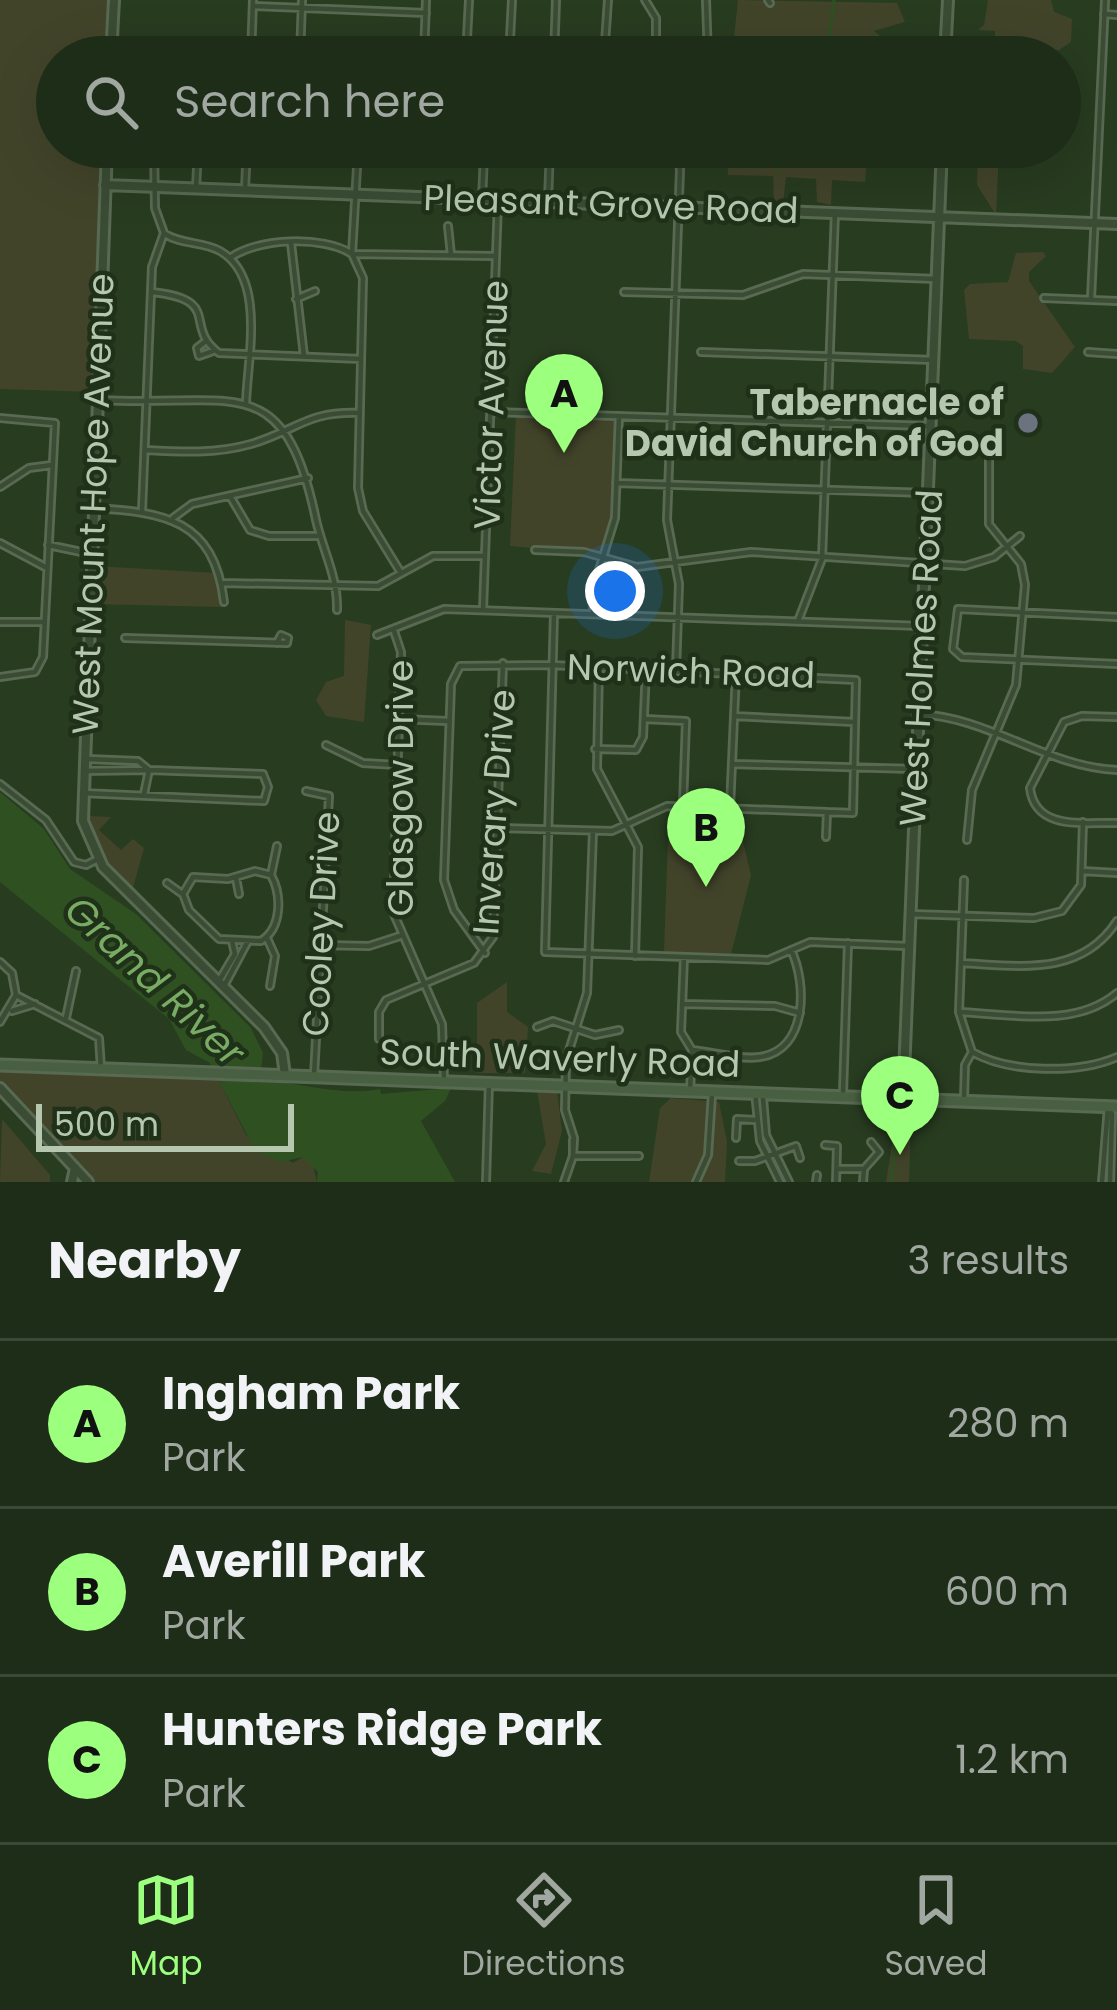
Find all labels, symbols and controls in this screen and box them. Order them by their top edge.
search box [36,36,1081,168]
icon: search [78,69,144,135]
text: Search here [174,70,445,133]
street label: Pleasant Grove Road [422,172,800,236]
street label: West Mount Hope Avenue [59,273,127,735]
street label: Victor Avenue [461,279,521,531]
pin: A [525,354,603,453]
place label: Tabernacle of David Church of God [625,377,1004,469]
marker: Tabernacle of David Church of God [1015,410,1041,436]
street label: West Holmes Road [887,488,955,828]
your location [585,561,645,621]
street label: Norwich Road [566,641,816,701]
street label: Glasgow Drive [375,660,426,916]
street label: Inverary Drive [460,688,528,936]
pin: B [667,788,745,887]
street label: Cooley Drive [290,810,352,1038]
water label: Grand River [53,883,258,1080]
street label: South Waverly Road [379,1026,741,1090]
pin: C [861,1056,939,1155]
scale bar [36,1098,294,1151]
text: 500 m [54,1101,159,1148]
text: Nearby [48,1224,241,1296]
text: 3 results [907,1233,1069,1288]
text: Ingham Park [162,1362,460,1425]
text: A [73,1396,101,1451]
text: 280 m [947,1396,1069,1451]
text: Park [162,1430,246,1485]
text: Averill Park [162,1530,425,1593]
text: B [74,1564,100,1619]
text: 600 m [945,1564,1069,1619]
text: Park [162,1598,246,1653]
text: Hunters Ridge Park [162,1698,602,1761]
text: C [72,1732,102,1787]
text: 1.2 km [955,1732,1069,1787]
text: Park [162,1766,246,1821]
tab: Map [130,1867,203,1989]
tab: Directions [462,1867,625,1989]
tab: Saved [885,1867,987,1989]

